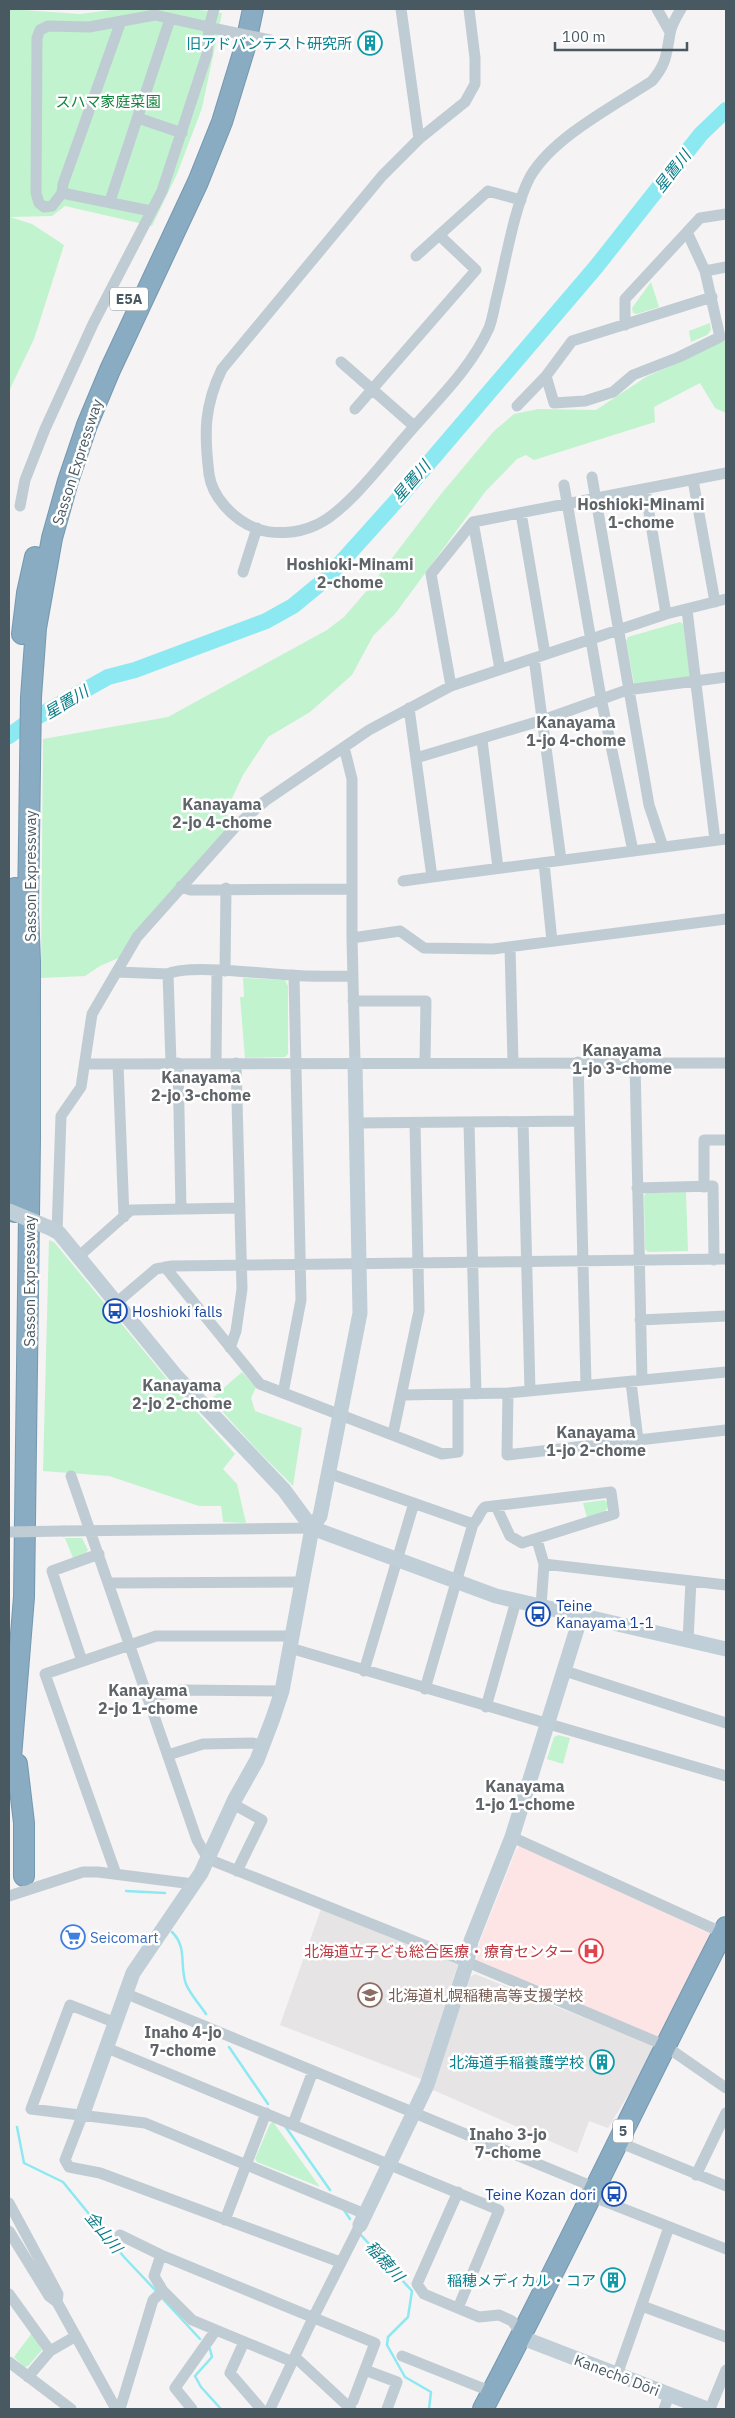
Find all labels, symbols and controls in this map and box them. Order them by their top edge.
scale bar [555,20,688,52]
text: 100 m [562,27,606,46]
building icon: 旧アドバンテスト研究所 [357,30,383,56]
place label: 旧アドバンテスト研究所 [186,34,352,53]
park label: スハマ家庭菜園 [55,92,161,111]
water label: 星置川 [649,144,696,196]
road number: E5A [110,288,148,310]
street label: Sasson Expressway [48,396,107,528]
water label: 星置川 [388,455,436,506]
district label: Hoshioki-Minami 1-chome [577,494,705,532]
district label: Hoshioki-Minami 2-chome [286,554,414,592]
water label: 星置川 [40,680,93,723]
district label: Kanayama 1-jo 4-chome [526,712,626,750]
district label: Kanayama 2-jo 4-chome [172,794,272,832]
street label: Sasson Expressway [21,810,40,942]
district label: Kanayama 1-jo 3-chome [572,1040,672,1078]
district label: Kanayama 2-jo 3-chome [151,1067,251,1105]
street label: Sasson Expressway [20,1215,39,1347]
bus stop icon: Hoshioki falls [102,1298,128,1324]
place label: Hoshioki falls [132,1302,222,1321]
district label: Kanayama 2-jo 2-chome [132,1375,232,1413]
district label: Kanayama 1-jo 2-chome [546,1422,646,1460]
place label: Teine Kanayama 1-1 [556,1596,654,1632]
bus stop icon: Teine Kanayama 1-1 [525,1601,551,1627]
district label: Kanayama 2-jo 1-chome [98,1680,198,1718]
district label: Kanayama 1-jo 1-chome [475,1776,575,1814]
supermarket icon: Seicomart [60,1924,86,1950]
place label: Seicomart [90,1928,159,1947]
hospital icon: 北海道立子ども総合医療・療育センター [578,1938,604,1964]
place label: 北海道立子ども総合医療・療育センター [304,1942,574,1961]
school or university icon: 北海道札幌稲穂高等支援学校 [357,1982,383,2008]
place label: 北海道札幌稲穂高等支援学校 [388,1986,583,2005]
district label: Inaho 4-jo 7-chome [144,2022,222,2060]
building icon: 北海道手稲養護学校 [589,2049,615,2075]
place label: 北海道手稲養護学校 [449,2053,584,2072]
road number: 5 [613,2120,633,2142]
district label: Inaho 3-jo 7-chome [469,2124,547,2162]
bus stop icon: Teine Kozan dori [601,2181,627,2207]
place label: Teine Kozan dori [485,2185,596,2204]
water label: 金山川 [81,2207,128,2258]
water label: 稲穂川 [362,2236,410,2287]
building icon: 稲穂メディカル・コア [600,2267,626,2293]
place label: 稲穂メディカル・コア [447,2271,596,2290]
street label: Kanechō Dōri [572,2350,662,2400]

